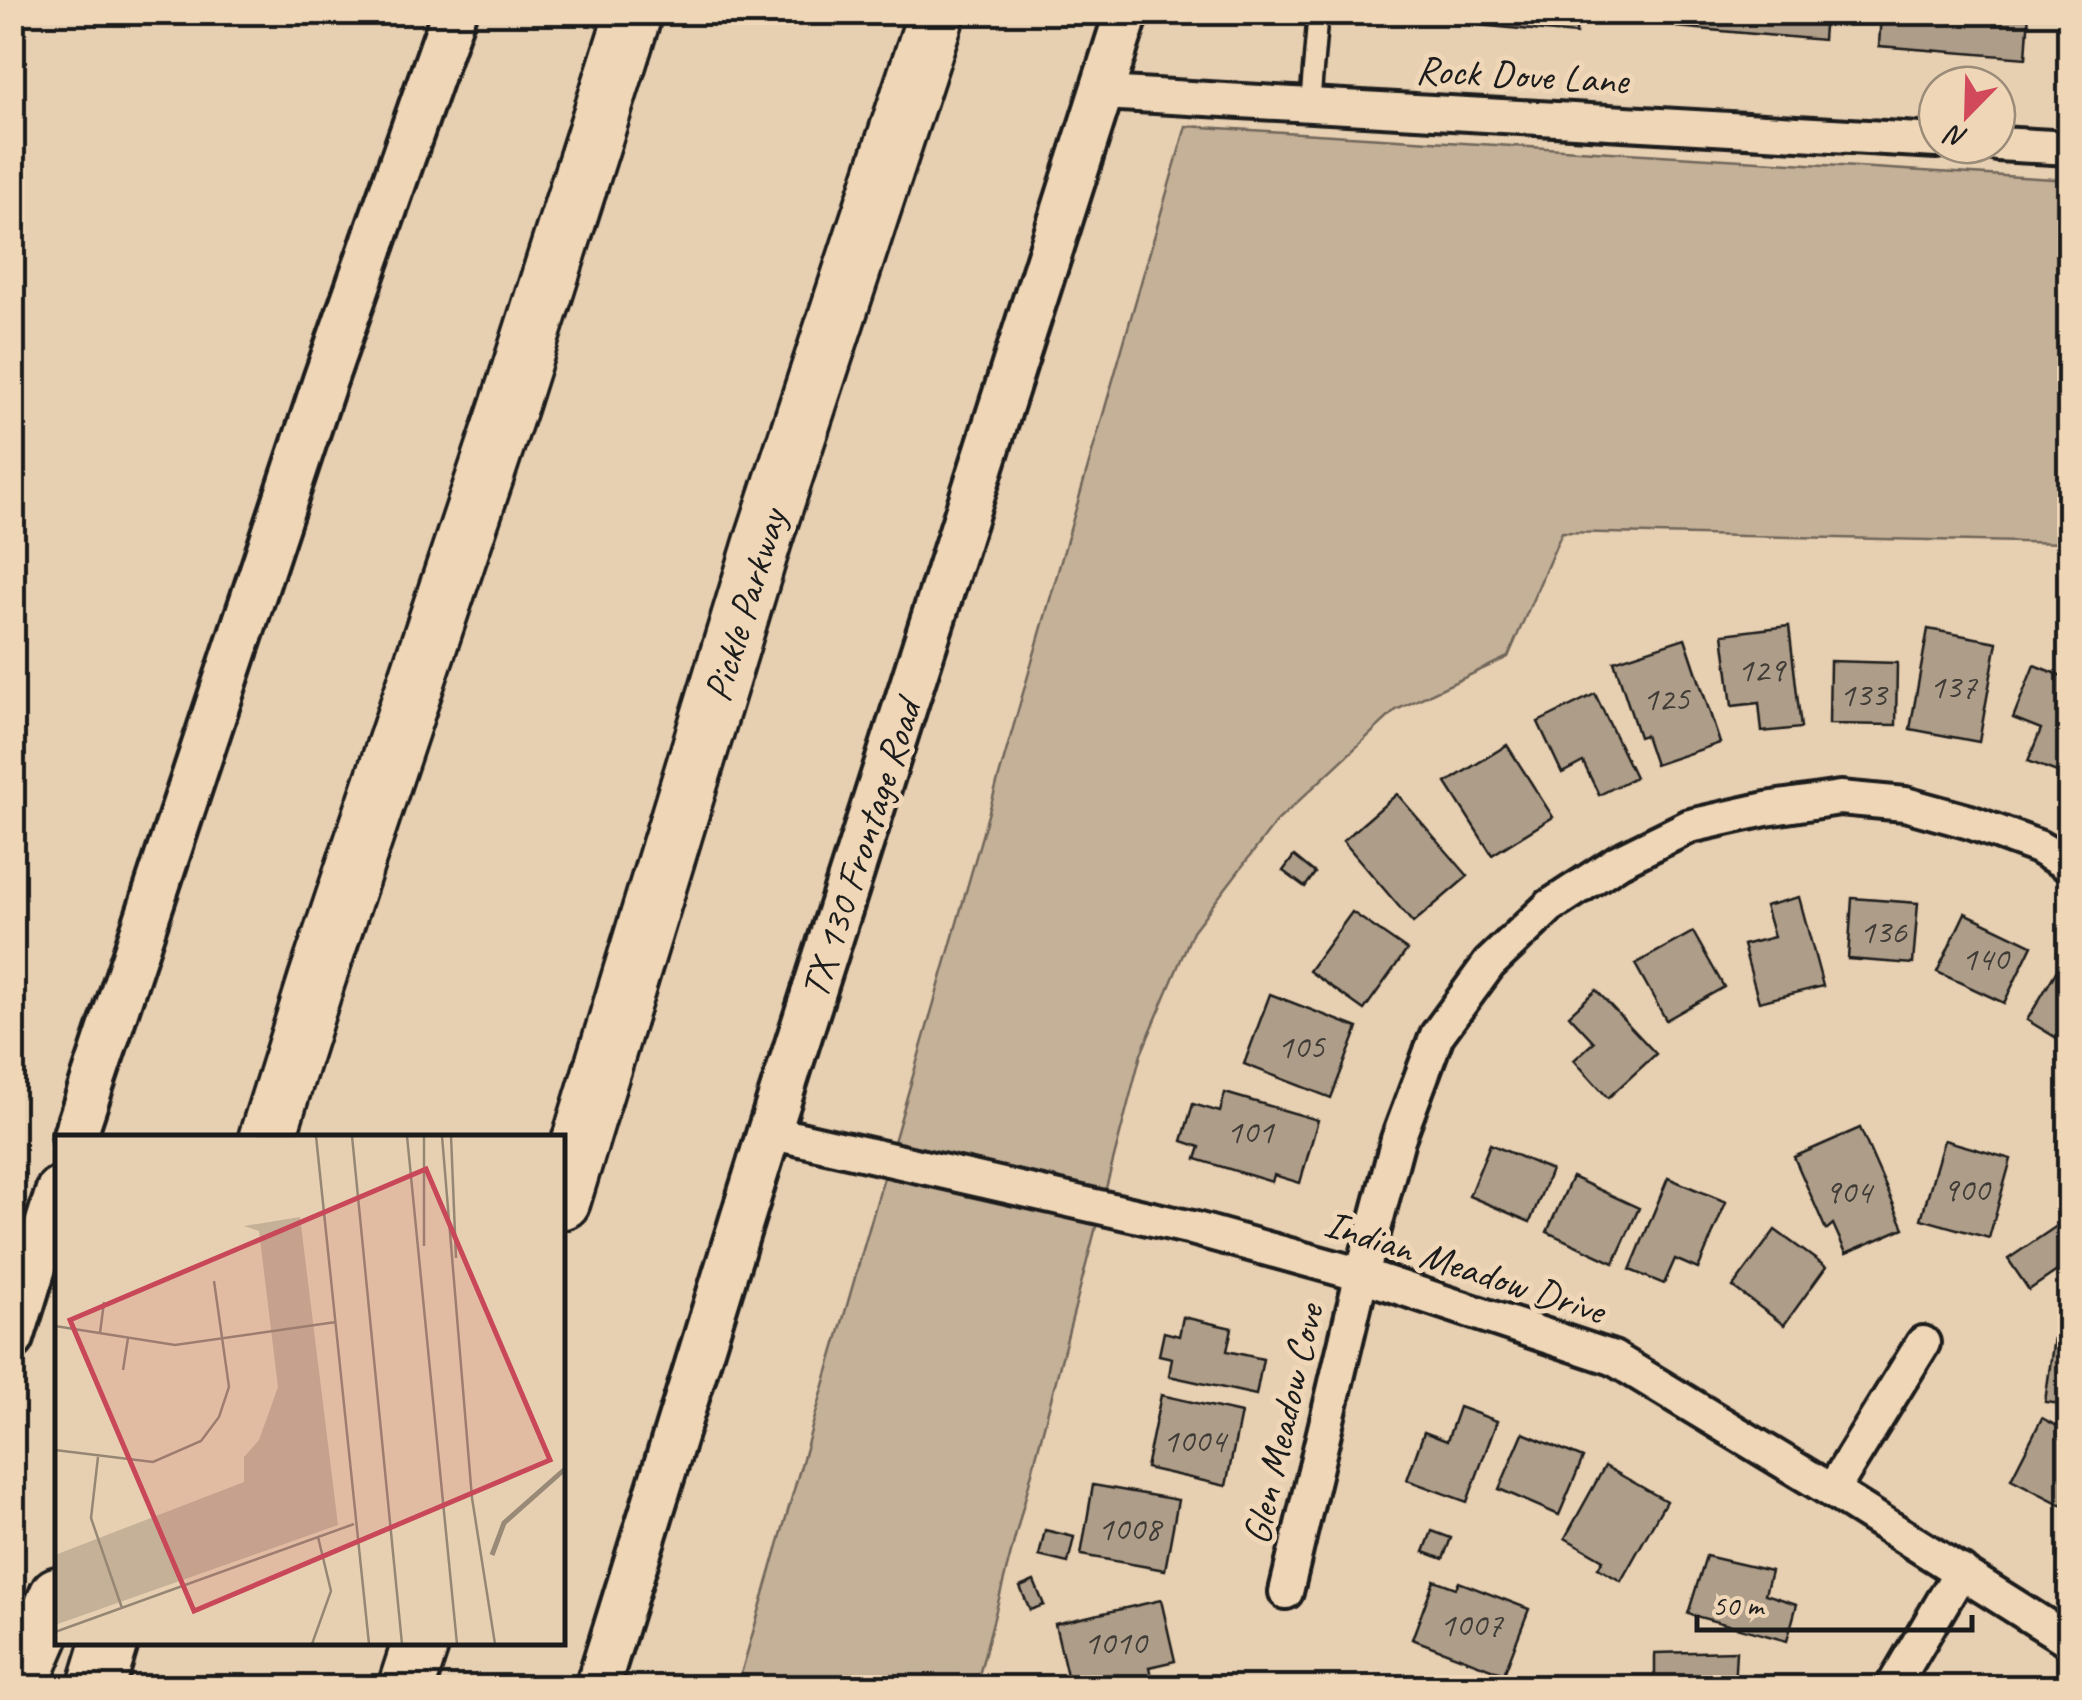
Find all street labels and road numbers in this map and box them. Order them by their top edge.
street label: Rock Dove Lane [1415,44,1632,106]
street label: Pickle Parkway [692,500,799,707]
street label: TX 130 Frontage Road [789,688,935,1004]
street label: Indian Meadow Drive [1318,1198,1614,1337]
street label: Glen Meadow Cove [1231,1297,1336,1549]

